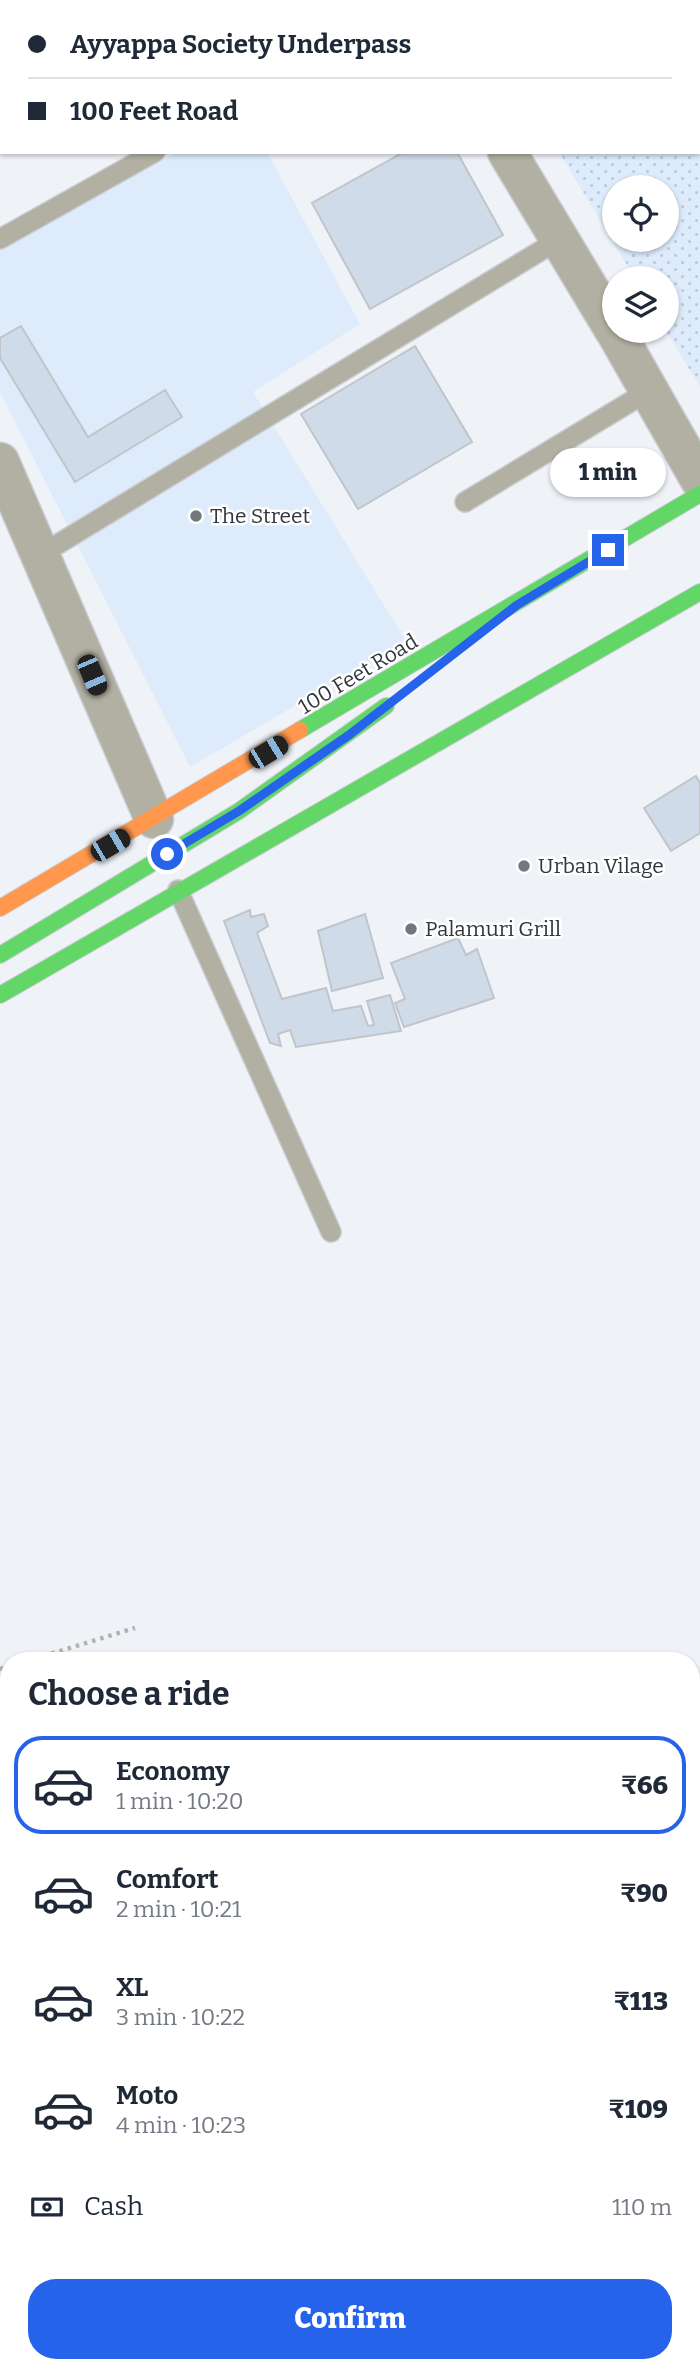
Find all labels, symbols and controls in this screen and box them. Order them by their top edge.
text: Ayyappa Society Underpass [70,29,411,60]
text: 100 Feet Road [70,96,238,127]
map controls [602,175,679,343]
button: locate [602,175,679,252]
button: layers [602,266,679,343]
callout: 1 min [550,448,666,498]
text: 1 min [579,458,637,486]
place label: The Street [210,503,310,529]
marker: The Street [188,508,204,524]
route end [592,534,624,566]
street label: 100 Feet Road [294,628,422,720]
car [75,652,110,698]
car [245,732,292,772]
car [87,825,134,865]
route start [151,838,183,870]
place label: Urban Vilage [538,853,664,879]
marker: Urban Vilage [516,858,532,874]
place label: Palamuri Grill [425,916,561,942]
marker: Palamuri Grill [403,921,419,937]
text: Choose a ride [28,1675,229,1713]
icon: car [32,1754,95,1817]
text: Economy [116,1756,230,1787]
text: ₹66 [621,1770,668,1801]
text: 1 min · 10:20 [116,1787,244,1815]
icon: car [32,1862,95,1925]
text: Comfort [116,1864,219,1895]
text: ₹90 [620,1878,668,1909]
text: 2 min · 10:21 [116,1895,241,1923]
icon: car [32,1970,95,2033]
text: XL [116,1972,148,2003]
text: ₹113 [614,1986,668,2017]
text: 3 min · 10:22 [116,2003,245,2031]
icon: car [32,2078,95,2141]
text: Moto [116,2080,178,2111]
text: ₹109 [609,2094,668,2125]
text: 4 min · 10:23 [116,2111,246,2139]
icon: cash [28,2188,66,2226]
text: Cash [84,2191,143,2222]
text: 110 m [612,2193,672,2221]
button: Confirm [28,2279,672,2359]

